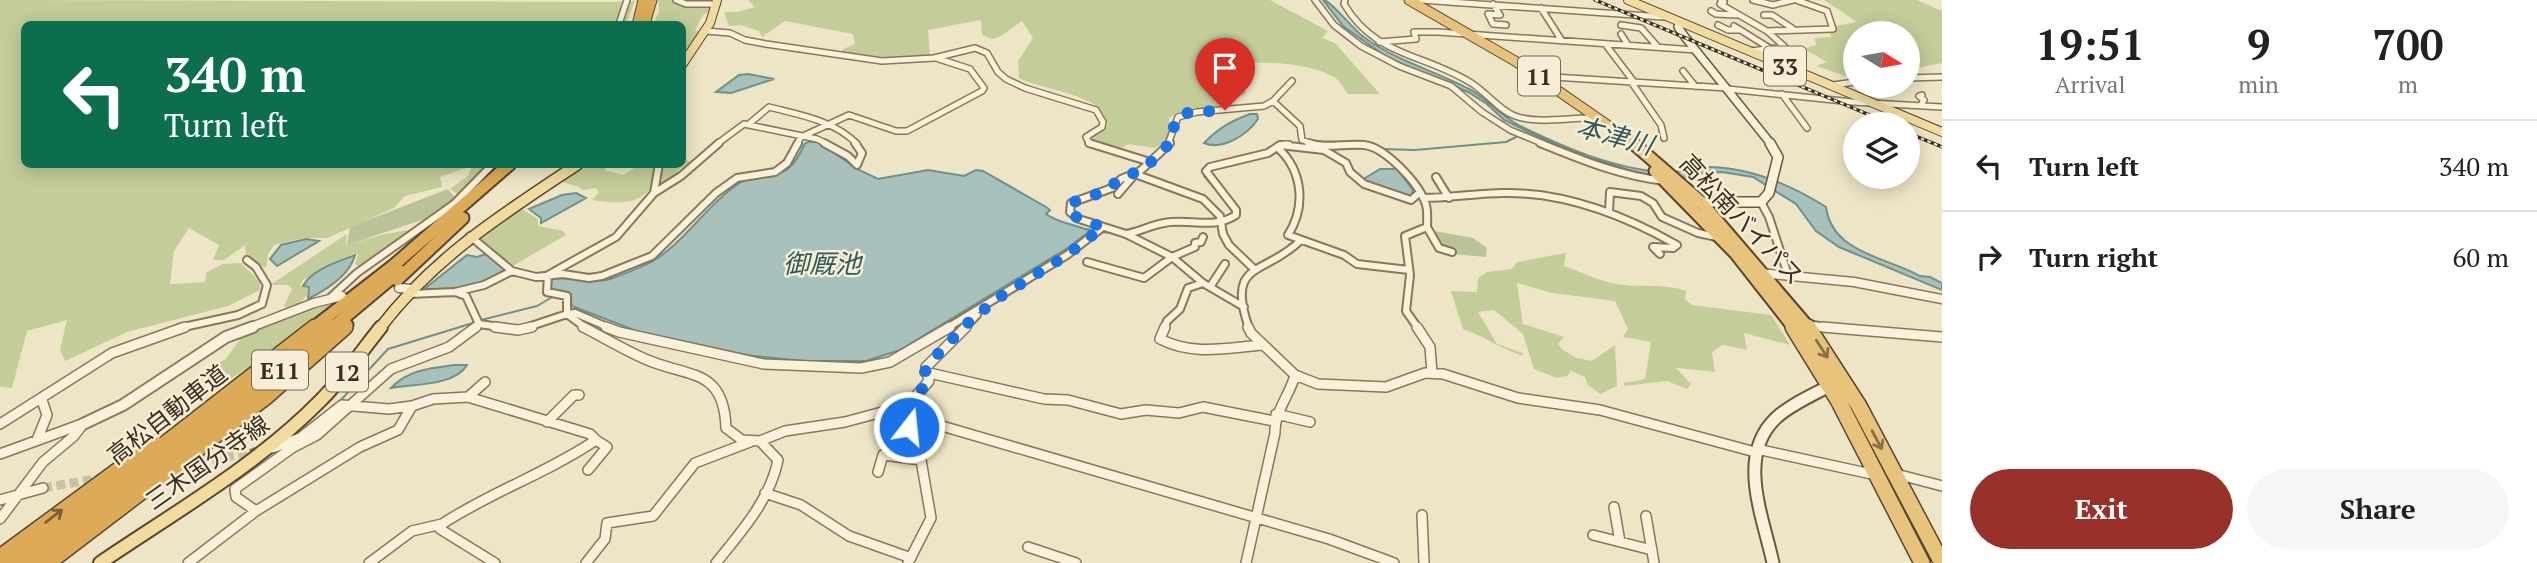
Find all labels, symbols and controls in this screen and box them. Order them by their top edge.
text: 19:51 [2036,16,2145,72]
text: 9 [2247,16,2270,72]
text: 700 [2372,16,2443,72]
north arrow [1843,21,1920,98]
map controls [1843,21,1920,189]
pin [1195,38,1255,110]
text: 340 m [164,41,306,106]
road number: 33 [1764,46,1806,86]
icon: left [49,49,140,140]
icon: arrive [1206,49,1244,87]
road number: 11 [1518,57,1560,96]
text: Arrival [2055,69,2125,100]
text: min [2238,69,2279,100]
text: m [2398,69,2418,100]
text: Turn left [164,104,288,146]
water label: 本津川 [1573,108,1660,162]
button: layers [1843,112,1920,189]
street label: 高松南バイパス [1673,147,1811,291]
icon: left [1970,147,2008,185]
text: Turn left [2029,149,2139,183]
text: 340 m [2439,149,2509,183]
icon: right [1970,238,2008,276]
text: Turn right [2029,240,2158,274]
text: 60 m [2453,240,2509,274]
water label: 御厩池 [783,246,864,280]
one-way arrow [1815,338,1829,358]
road number: E11 [252,350,308,390]
road number: 12 [326,352,368,392]
street label: 高松自動車道 [100,357,234,471]
position arrow [872,390,946,464]
street label: 三木国分寺線 [139,408,275,516]
one-way arrow [1871,429,1884,450]
button: Exit [1970,469,2233,549]
button: Share [2247,469,2509,549]
one-way arrow [45,508,63,523]

